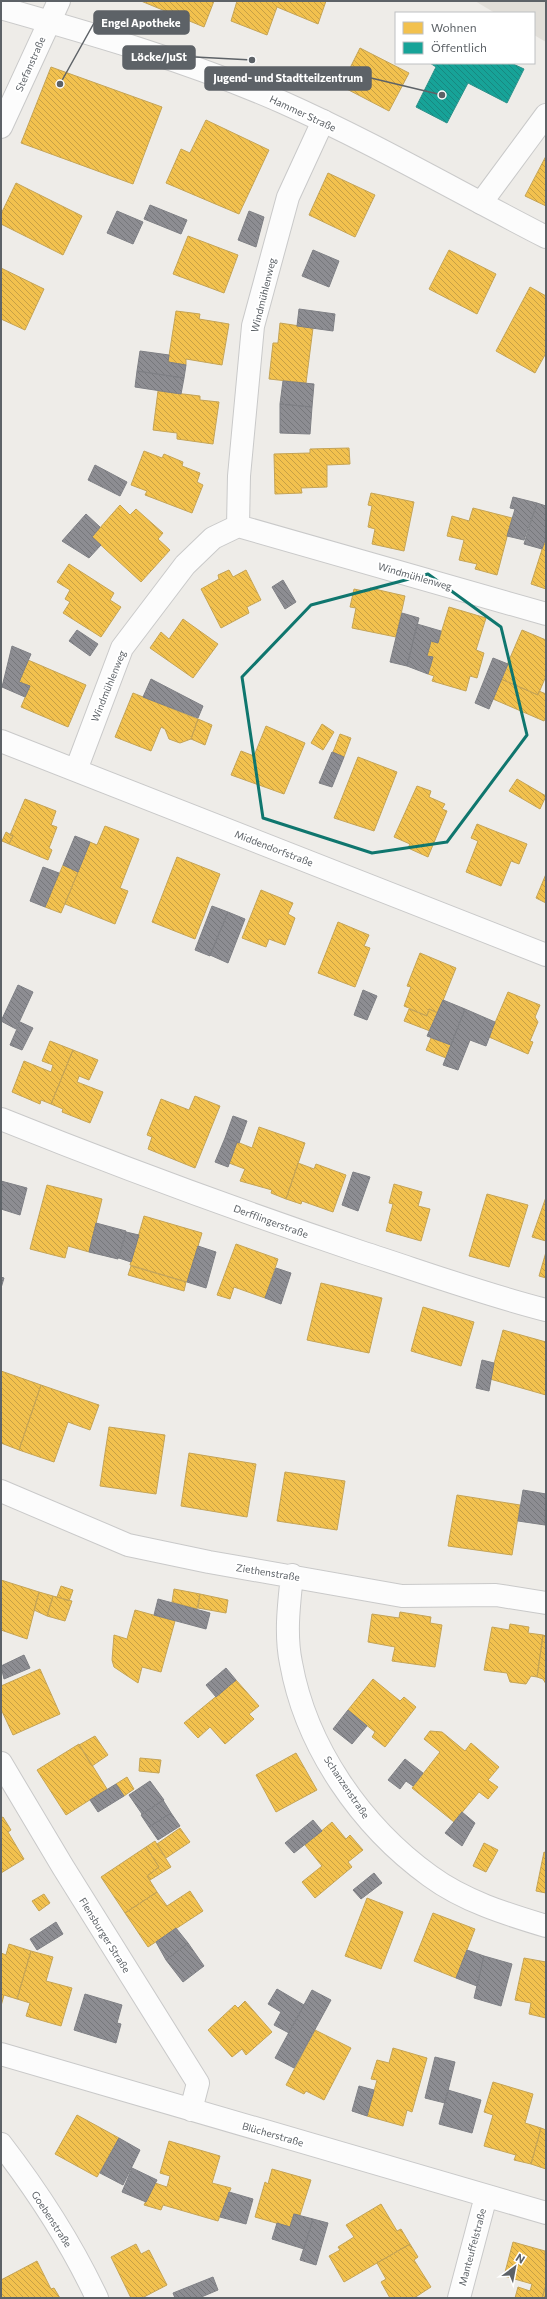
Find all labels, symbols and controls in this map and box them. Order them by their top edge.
callout: Engel Apotheke [94,11,189,34]
legend [395,12,535,64]
text: Engel Apotheke [101,16,181,29]
text: Wohnen [431,20,477,34]
street label: Stefanstraße [13,35,47,93]
text: Öffentlich [431,40,487,54]
callout: Löcke/JuSt [123,46,195,69]
text: Löcke/JuSt [131,50,187,64]
callout: Jugend- und Stadtteilzentrum [205,67,371,90]
text: Jugend- und Stadtteilzentrum [213,71,363,85]
street label: Hammer Straße [268,92,338,134]
street label: Windmühlenweg [248,256,278,333]
street label: Windmühlenweg [377,560,454,592]
street label: Windmühlenweg [88,648,128,724]
street label: Middendorfstraße [233,827,315,869]
street label: Derfflingerstraße [232,1202,310,1240]
street label: Ziethenstraße [235,1561,301,1583]
street label: Schanzenstraße [322,1754,372,1820]
street label: Flensburger Straße [77,1895,133,1975]
street label: Blücherstraße [241,2119,305,2149]
street label: Goebenstraße [29,2189,75,2249]
street label: Manteuffelstraße [456,2207,488,2287]
north arrow [495,2247,535,2287]
text: N [514,2250,528,2266]

